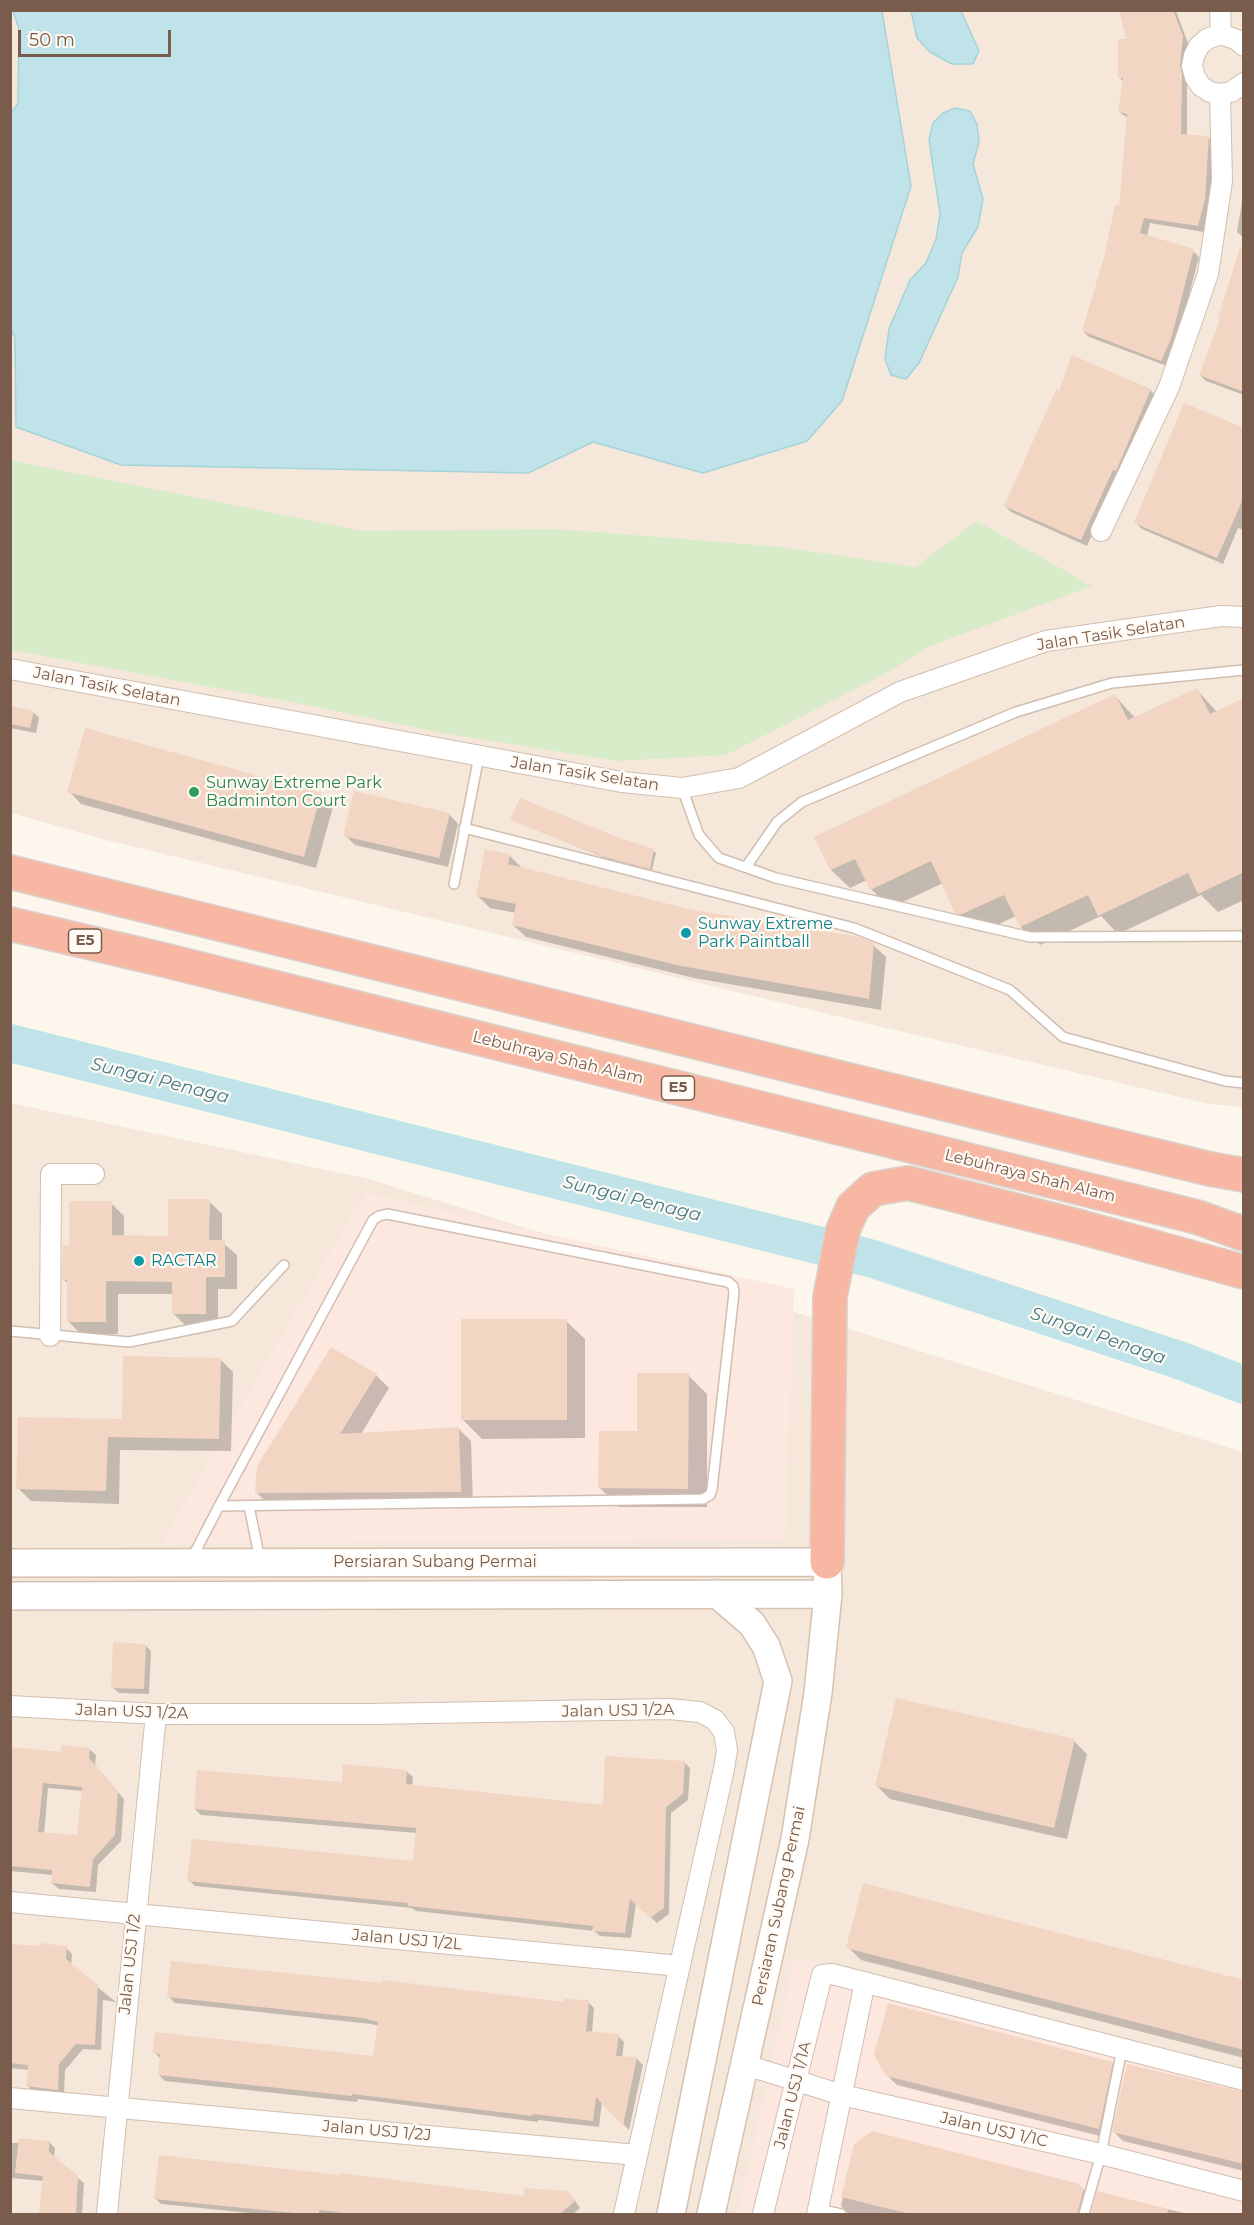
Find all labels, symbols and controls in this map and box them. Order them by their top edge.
scale bar [21,18,174,56]
text: 50 m [29,29,75,51]
street label: Jalan Tasik Selatan [1035,613,1187,655]
street label: Jalan Tasik Selatan [32,663,182,711]
street label: Jalan Tasik Selatan [509,753,661,795]
place label: Sunway Extreme Park Badminton Court [206,773,382,811]
marker: Sunway Extreme Park Badminton Court [187,785,201,799]
place label: Sunway Extreme Park Paintball [698,914,833,952]
marker: Sunway Extreme Park Paintball [679,926,693,940]
road number: E5 [68,929,101,953]
street label: Lebuhraya Shah Alam [471,1027,645,1089]
water label: Sungai Penaga [89,1053,231,1109]
road number: E5 [662,1076,694,1100]
street label: Lebuhraya Shah Alam [943,1145,1117,1207]
water label: Sungai Penaga [561,1171,703,1227]
place label: RACTAR [151,1251,217,1271]
marker: RACTAR [132,1254,146,1268]
water label: Sungai Penaga [1027,1303,1169,1369]
street label: Persiaran Subang Permai [333,1552,537,1572]
street label: Jalan USJ 1/2A [75,1700,189,1724]
street label: Jalan USJ 1/2A [562,1700,674,1722]
street label: Persiaran Subang Permai [748,1804,810,2008]
street label: Jalan USJ 1/2 [115,1913,145,2015]
street label: Jalan USJ 1/2L [351,1926,463,1954]
street label: Jalan USJ 1/1A [770,2039,816,2151]
street label: Jalan USJ 1/1C [938,2108,1050,2152]
street label: Jalan USJ 1/2J [322,2117,432,2145]

